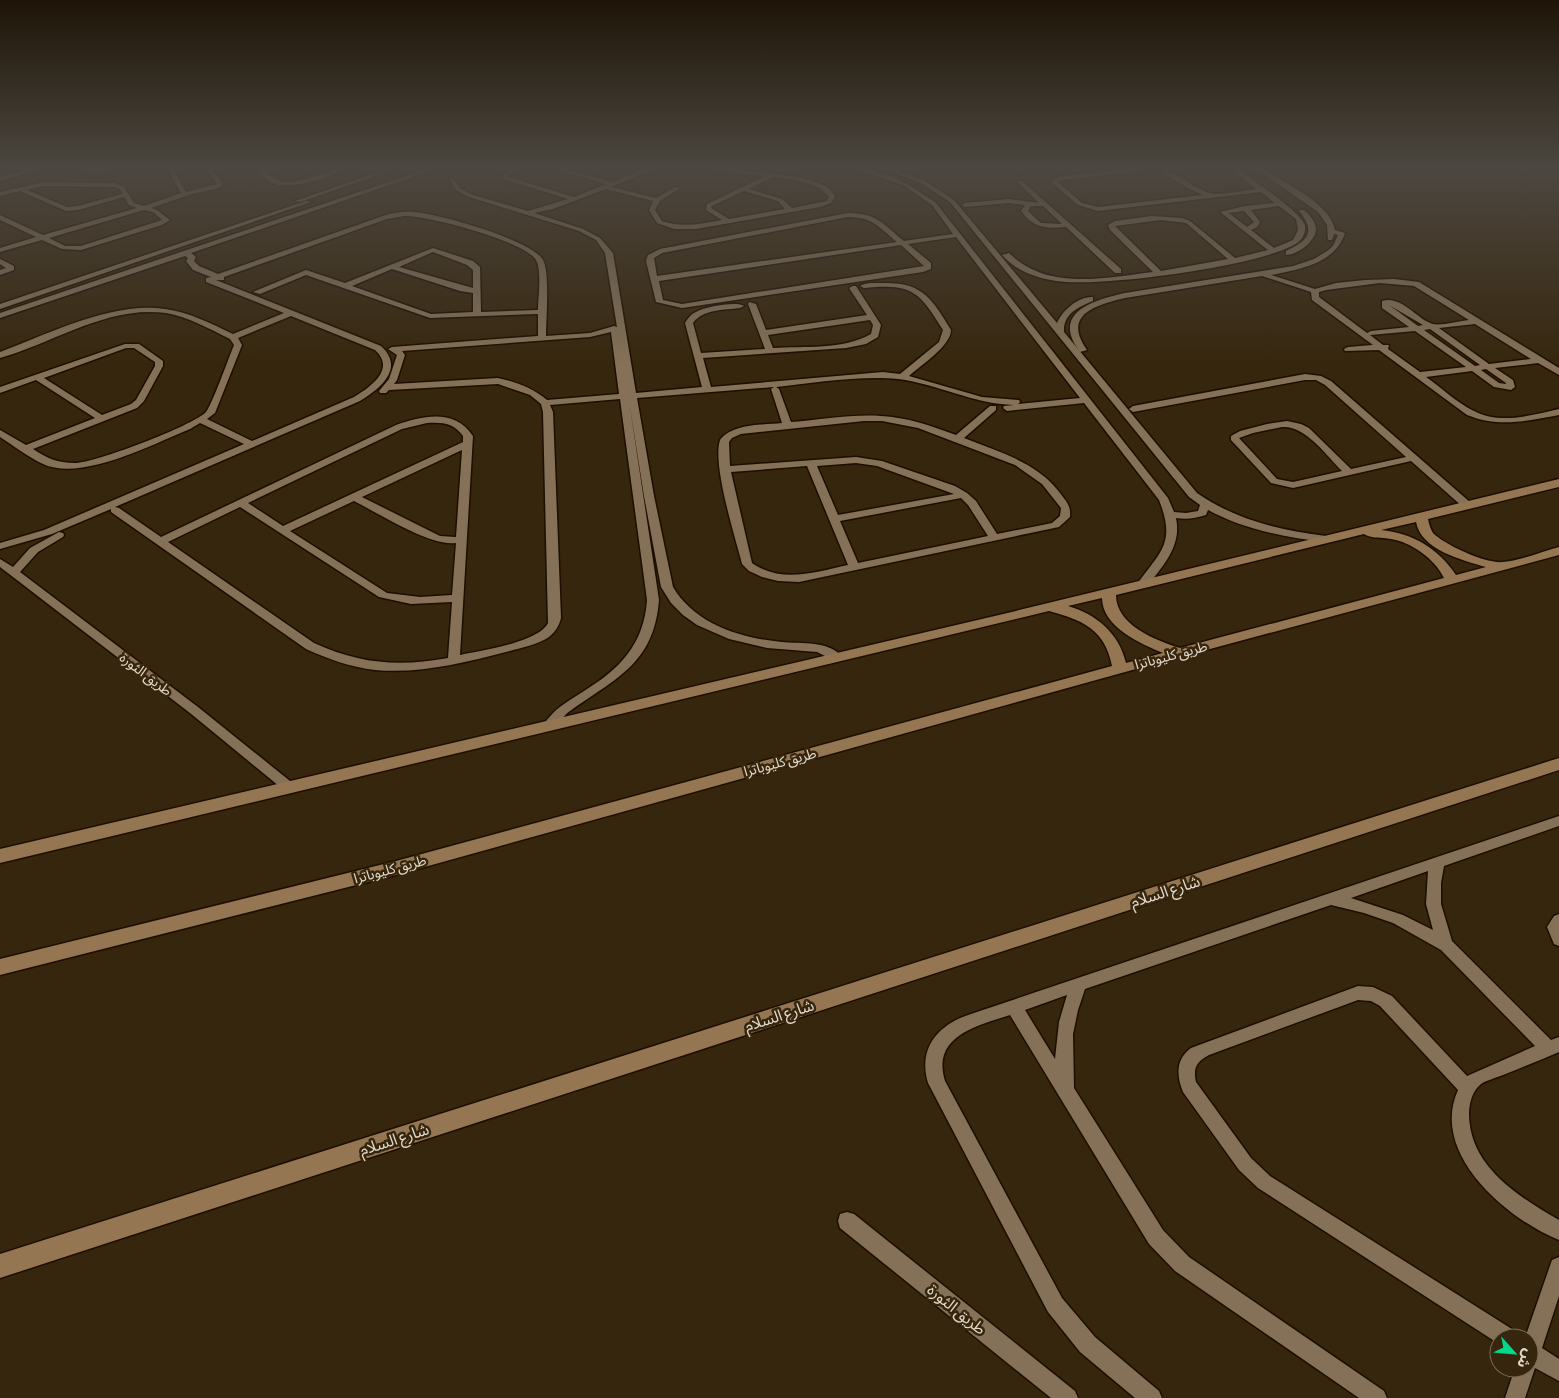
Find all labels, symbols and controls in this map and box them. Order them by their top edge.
street label: طريق كليوباترا [1133,638,1210,674]
street label: طريق الثورة [116,649,175,700]
street label: طريق كليوباترا [742,745,819,781]
street label: طريق كليوباترا [352,852,429,888]
street label: شارع السلام [1128,871,1203,915]
street label: شارع السلام [742,995,817,1039]
street label: شارع السلام [357,1119,432,1163]
street label: طريق الثورة [923,1280,990,1340]
north arrow [1489,1328,1539,1378]
text: ش [1514,1347,1537,1371]

